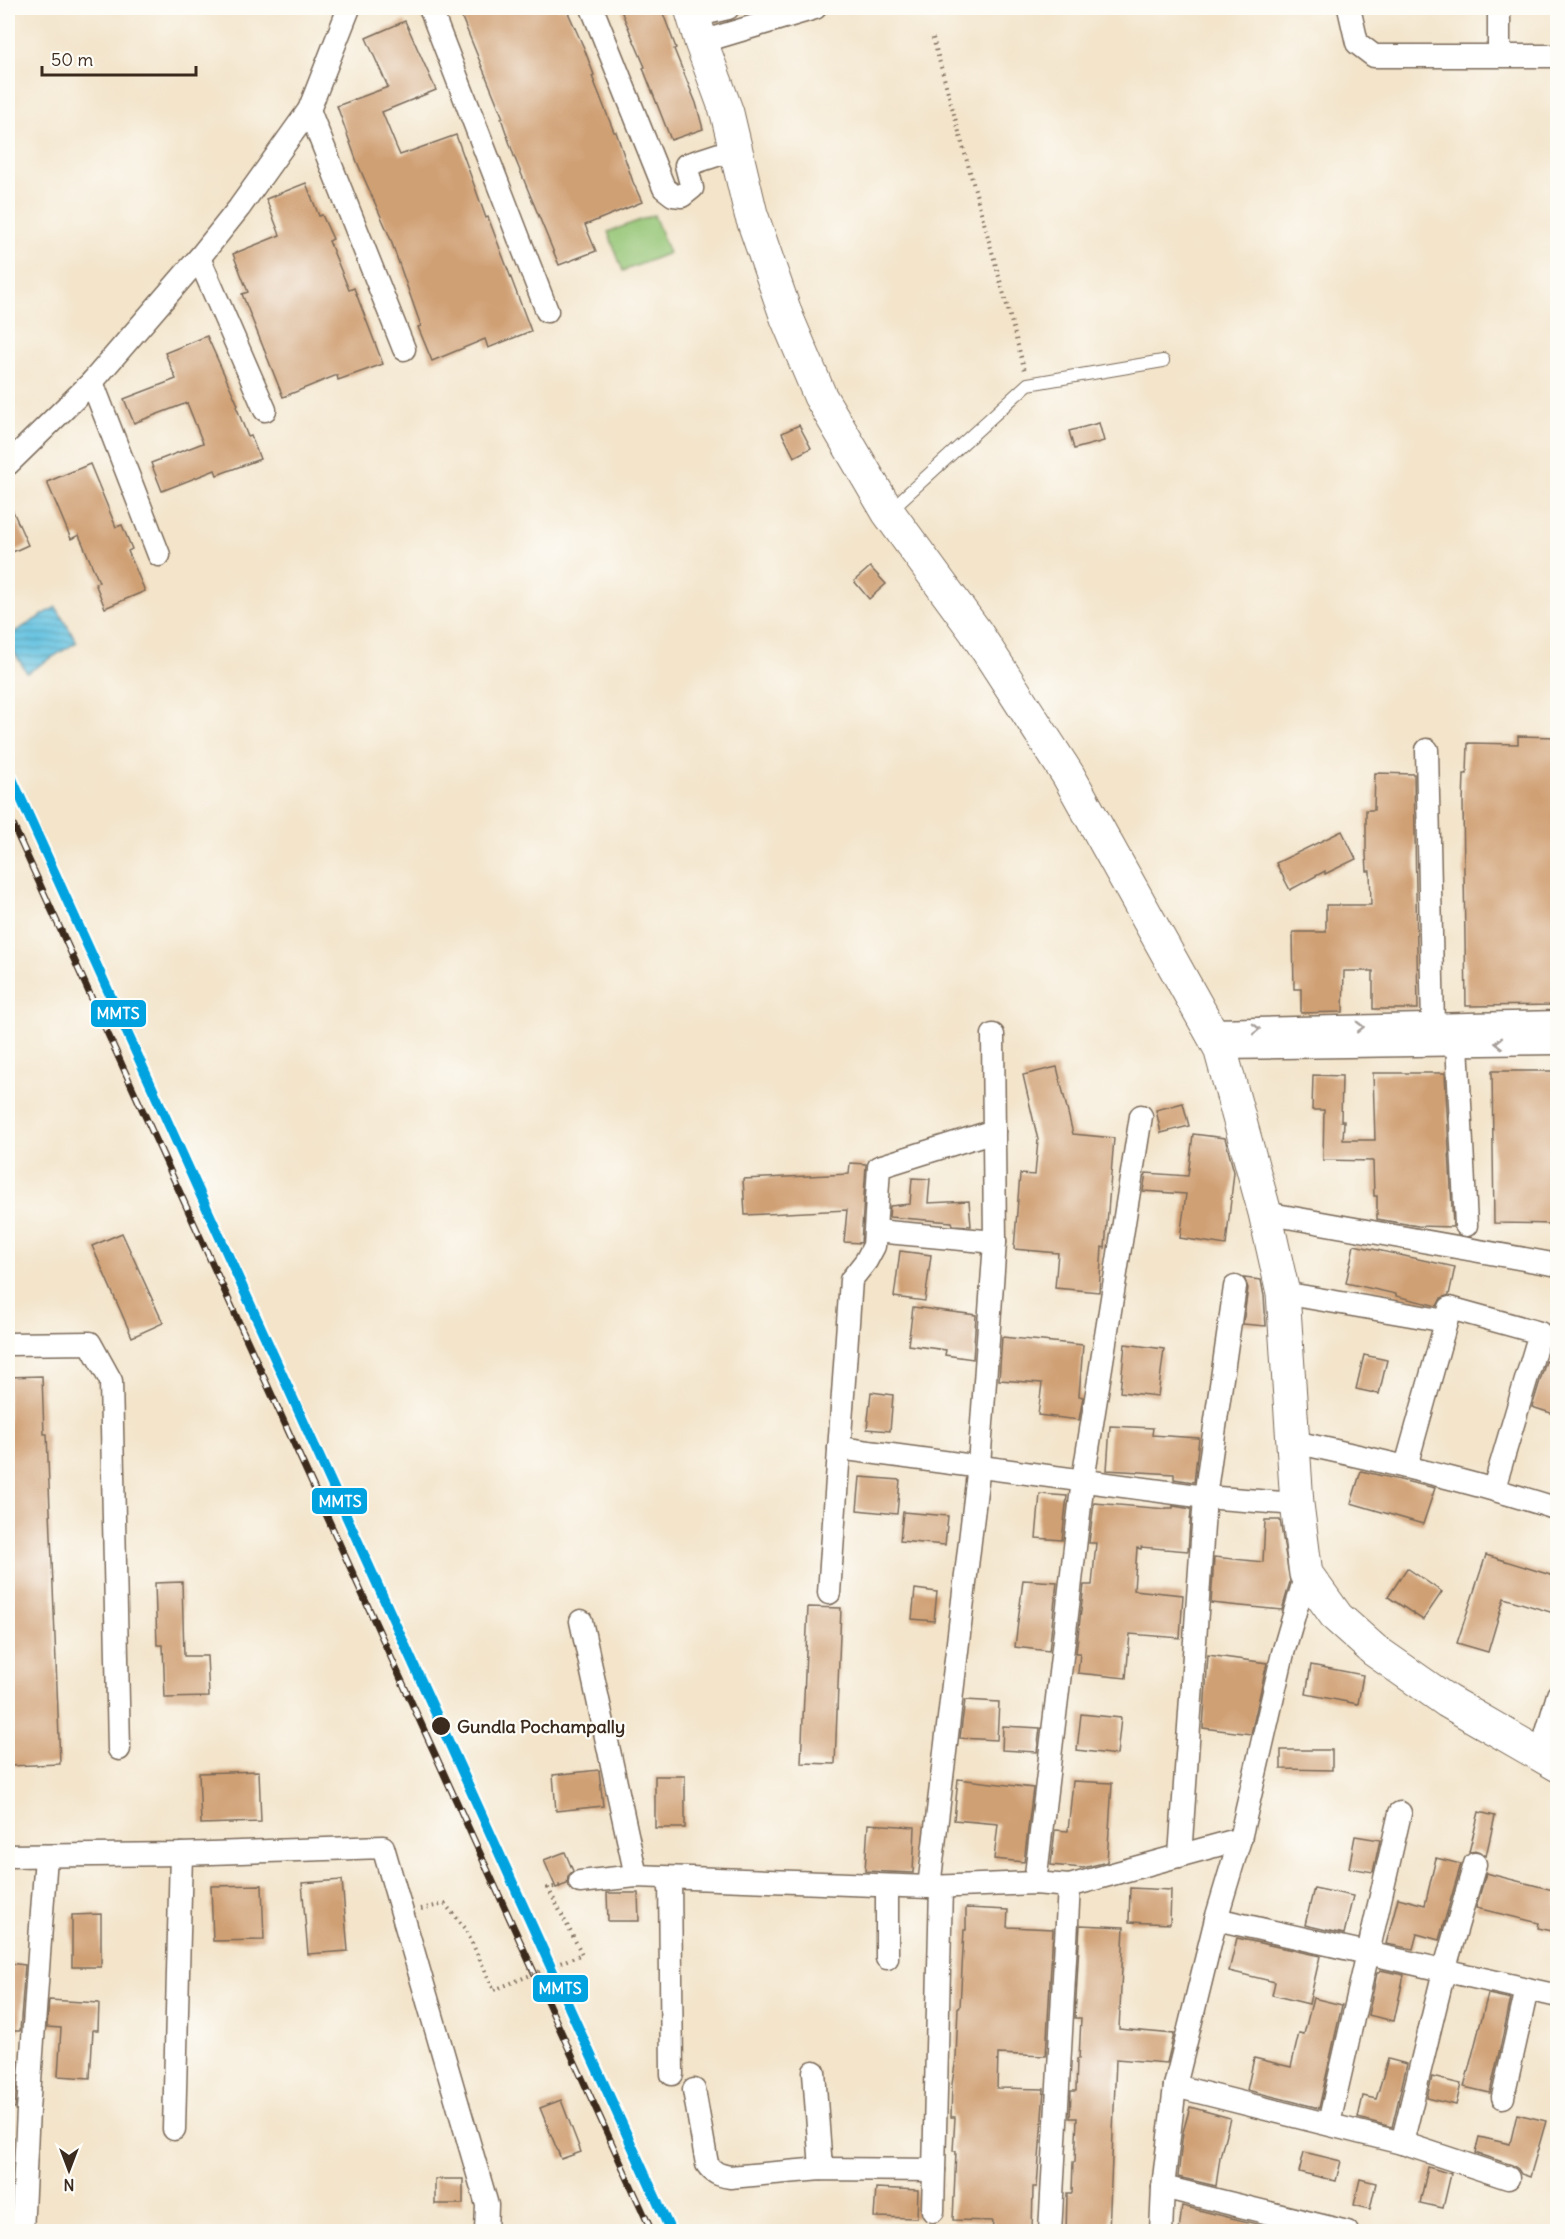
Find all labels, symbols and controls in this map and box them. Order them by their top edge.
scale bar [42,39,196,77]
text: 50 m [51,48,93,71]
line badge: MMTS [90,999,147,1028]
text: MMTS [96,1003,140,1023]
one-way arrow [1355,1021,1364,1033]
one-way arrow [1252,1023,1261,1035]
one-way arrow [1495,1037,1504,1049]
line badge: MMTS [311,1487,368,1515]
text: MMTS [318,1491,362,1511]
marker: Gundla Pochampally [430,1715,452,1737]
place label: Gundla Pochampally [457,1715,625,1738]
line badge: MMTS [532,1974,589,2003]
text: MMTS [538,1978,582,1998]
north arrow [39,2140,99,2200]
text: N [63,2175,75,2195]

